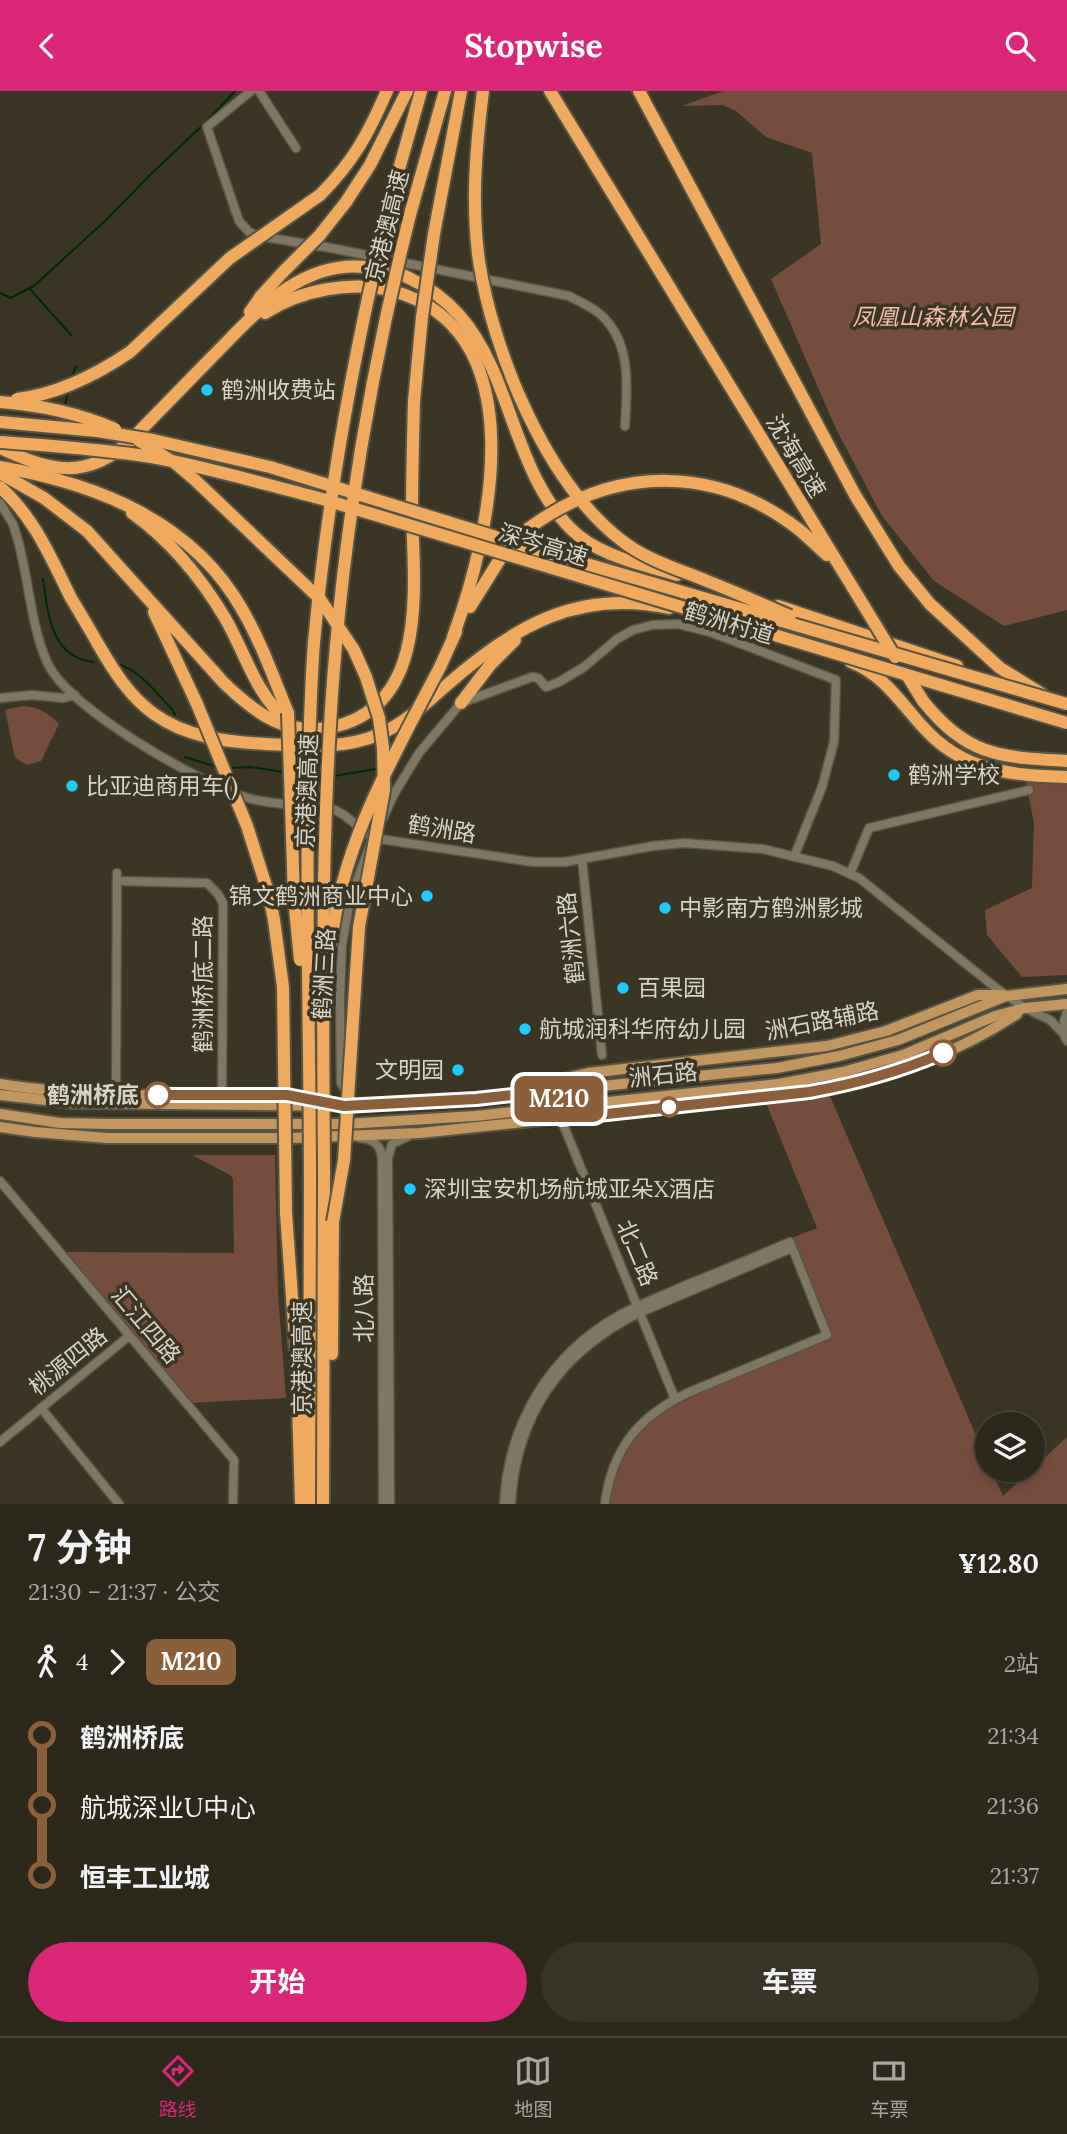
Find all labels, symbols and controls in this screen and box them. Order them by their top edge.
text: Stopwise [464,25,603,66]
icon: back [28,27,66,65]
icon: search [1001,27,1039,65]
street label: 京港澳高速 [359,167,414,285]
park label: 凤凰山森林公园 [853,302,1017,331]
place label: 鹤洲收费站 [221,375,336,404]
marker: 鹤洲收费站 [199,382,215,398]
street label: 沈海高速 [760,409,833,503]
street label: 深岑高速 [495,517,591,572]
street label: 鹤洲村道 [681,595,777,650]
street label: 京港澳高速 [290,733,323,849]
place label: 鹤洲学校 [908,760,1000,789]
marker: 鹤洲学校 [886,767,902,783]
place label: 比亚迪商用车() [86,771,238,801]
marker: 比亚迪商用车() [64,778,80,794]
street label: 鹤洲路 [406,809,478,848]
place label: 锦文鹤洲商业中心 [229,881,413,910]
marker: 锦文鹤洲商业中心 [419,888,435,904]
street label: 鹤洲六路 [551,891,590,985]
place label: 中影南方鹤洲影城 [679,893,863,922]
marker: 中影南方鹤洲影城 [657,900,673,916]
street label: 鹤洲桥底二路 [188,915,217,1053]
street label: 鹤洲三路 [307,927,340,1021]
place label: 百果园 [637,973,706,1002]
marker: 百果园 [615,980,631,996]
street label: 洲石路辅路 [763,995,881,1046]
place label: 航城润科华府幼儿园 [539,1014,746,1043]
marker: 航城润科华府幼儿园 [517,1021,533,1037]
unlabelled marker [930,1040,956,1066]
place label: 文明园 [375,1055,444,1084]
street label: 洲石路 [627,1056,699,1093]
marker: 文明园 [450,1062,466,1078]
line badge: M210 [510,1076,608,1122]
place label: 鹤洲桥底 [47,1080,139,1109]
marker: 鹤洲桥底 [145,1082,171,1108]
text: M210 [528,1083,590,1114]
unlabelled marker [659,1097,679,1117]
place label: 深圳宝安机场航城亚朵X酒店 [424,1174,715,1203]
marker: 深圳宝安机场航城亚朵X酒店 [402,1181,418,1197]
street label: 北二路 [611,1215,664,1290]
street label: 北八路 [349,1274,378,1343]
street label: 汇江四路 [106,1280,187,1369]
street label: 京港澳高速 [287,1301,316,1416]
street label: 桃源四路 [23,1320,113,1401]
map controls [975,1412,1045,1482]
button: layers [975,1412,1045,1482]
text: 7 分钟 [28,1523,132,1571]
text: ¥12.80 [958,1547,1039,1580]
text: 21:30 – 21:37 · 公交 [28,1577,220,1606]
icon: walk [28,1643,66,1681]
icon: forward [98,1643,136,1681]
text: M210 [160,1646,222,1677]
text: 4 [76,1647,88,1676]
text: 2站 [1004,1649,1039,1678]
text: 鹤洲桥底 [80,1721,184,1754]
text: 21:34 [987,1721,1039,1750]
text: 航城深业U中心 [80,1791,256,1824]
text: 21:36 [986,1791,1039,1820]
text: 恒丰工业城 [80,1861,210,1894]
text: 21:37 [990,1861,1039,1890]
button: 开始 [28,1942,527,2022]
button: 车票 [541,1942,1039,2022]
tab: 路线 [159,2052,197,2121]
tab: 地图 [514,2052,552,2121]
tab: 车票 [870,2052,908,2121]

